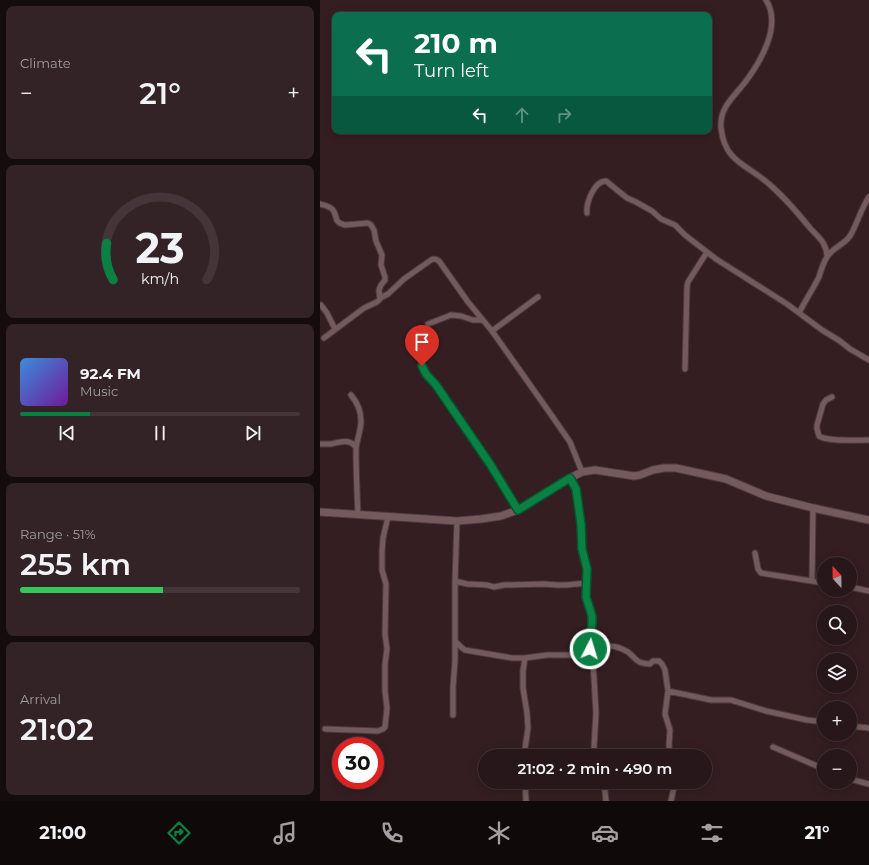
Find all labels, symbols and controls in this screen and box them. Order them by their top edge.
text: 210 m [414,26,498,60]
icon: left [348,28,400,80]
text: Climate [20,55,71,71]
text: Turn left [414,60,489,82]
text: 21° [139,75,181,112]
text: − [20,80,33,107]
text: + [287,80,300,107]
icon: left [469,104,491,126]
icon: ahead [511,104,533,126]
icon: right [553,104,575,126]
text: 23 [135,222,185,272]
text: km/h [141,269,179,287]
pin [405,325,439,366]
icon: arrive [411,331,433,353]
text: 92.4 FM [80,364,141,383]
text: Music [80,383,118,399]
icon: previous [56,422,78,444]
icon: pause [149,422,171,444]
icon: next [242,422,264,444]
text: Range · 51% [20,526,95,542]
text: 255 km [20,546,131,583]
north arrow [817,557,857,597]
map controls [817,557,857,789]
button: search [817,605,857,645]
position arrow [569,628,611,670]
button: layers [817,653,857,693]
text: Arrival [20,691,61,707]
button: + [817,701,857,741]
text: 21:02 [20,711,94,748]
speed limit sign: 30 [332,737,384,789]
button: − [817,749,857,789]
text: 21:02 · 2 min · 490 m [518,759,672,778]
icon: directions [165,819,193,847]
icon: music [271,819,299,847]
icon: phone [378,819,406,847]
icon: climate [485,819,513,847]
icon: car [591,819,619,847]
icon: filters [698,819,726,847]
text: 21:00 [39,822,86,844]
text: 21° [804,822,830,844]

